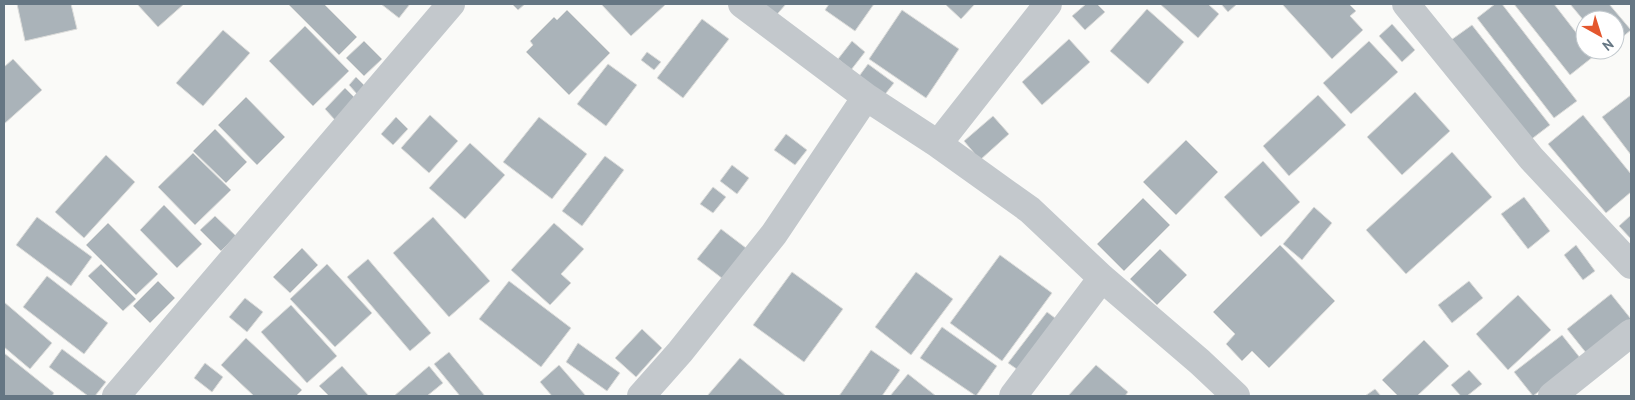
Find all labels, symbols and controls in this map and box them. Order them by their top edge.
north arrow [1575,10,1625,60]
text: N [1599,35,1617,55]

